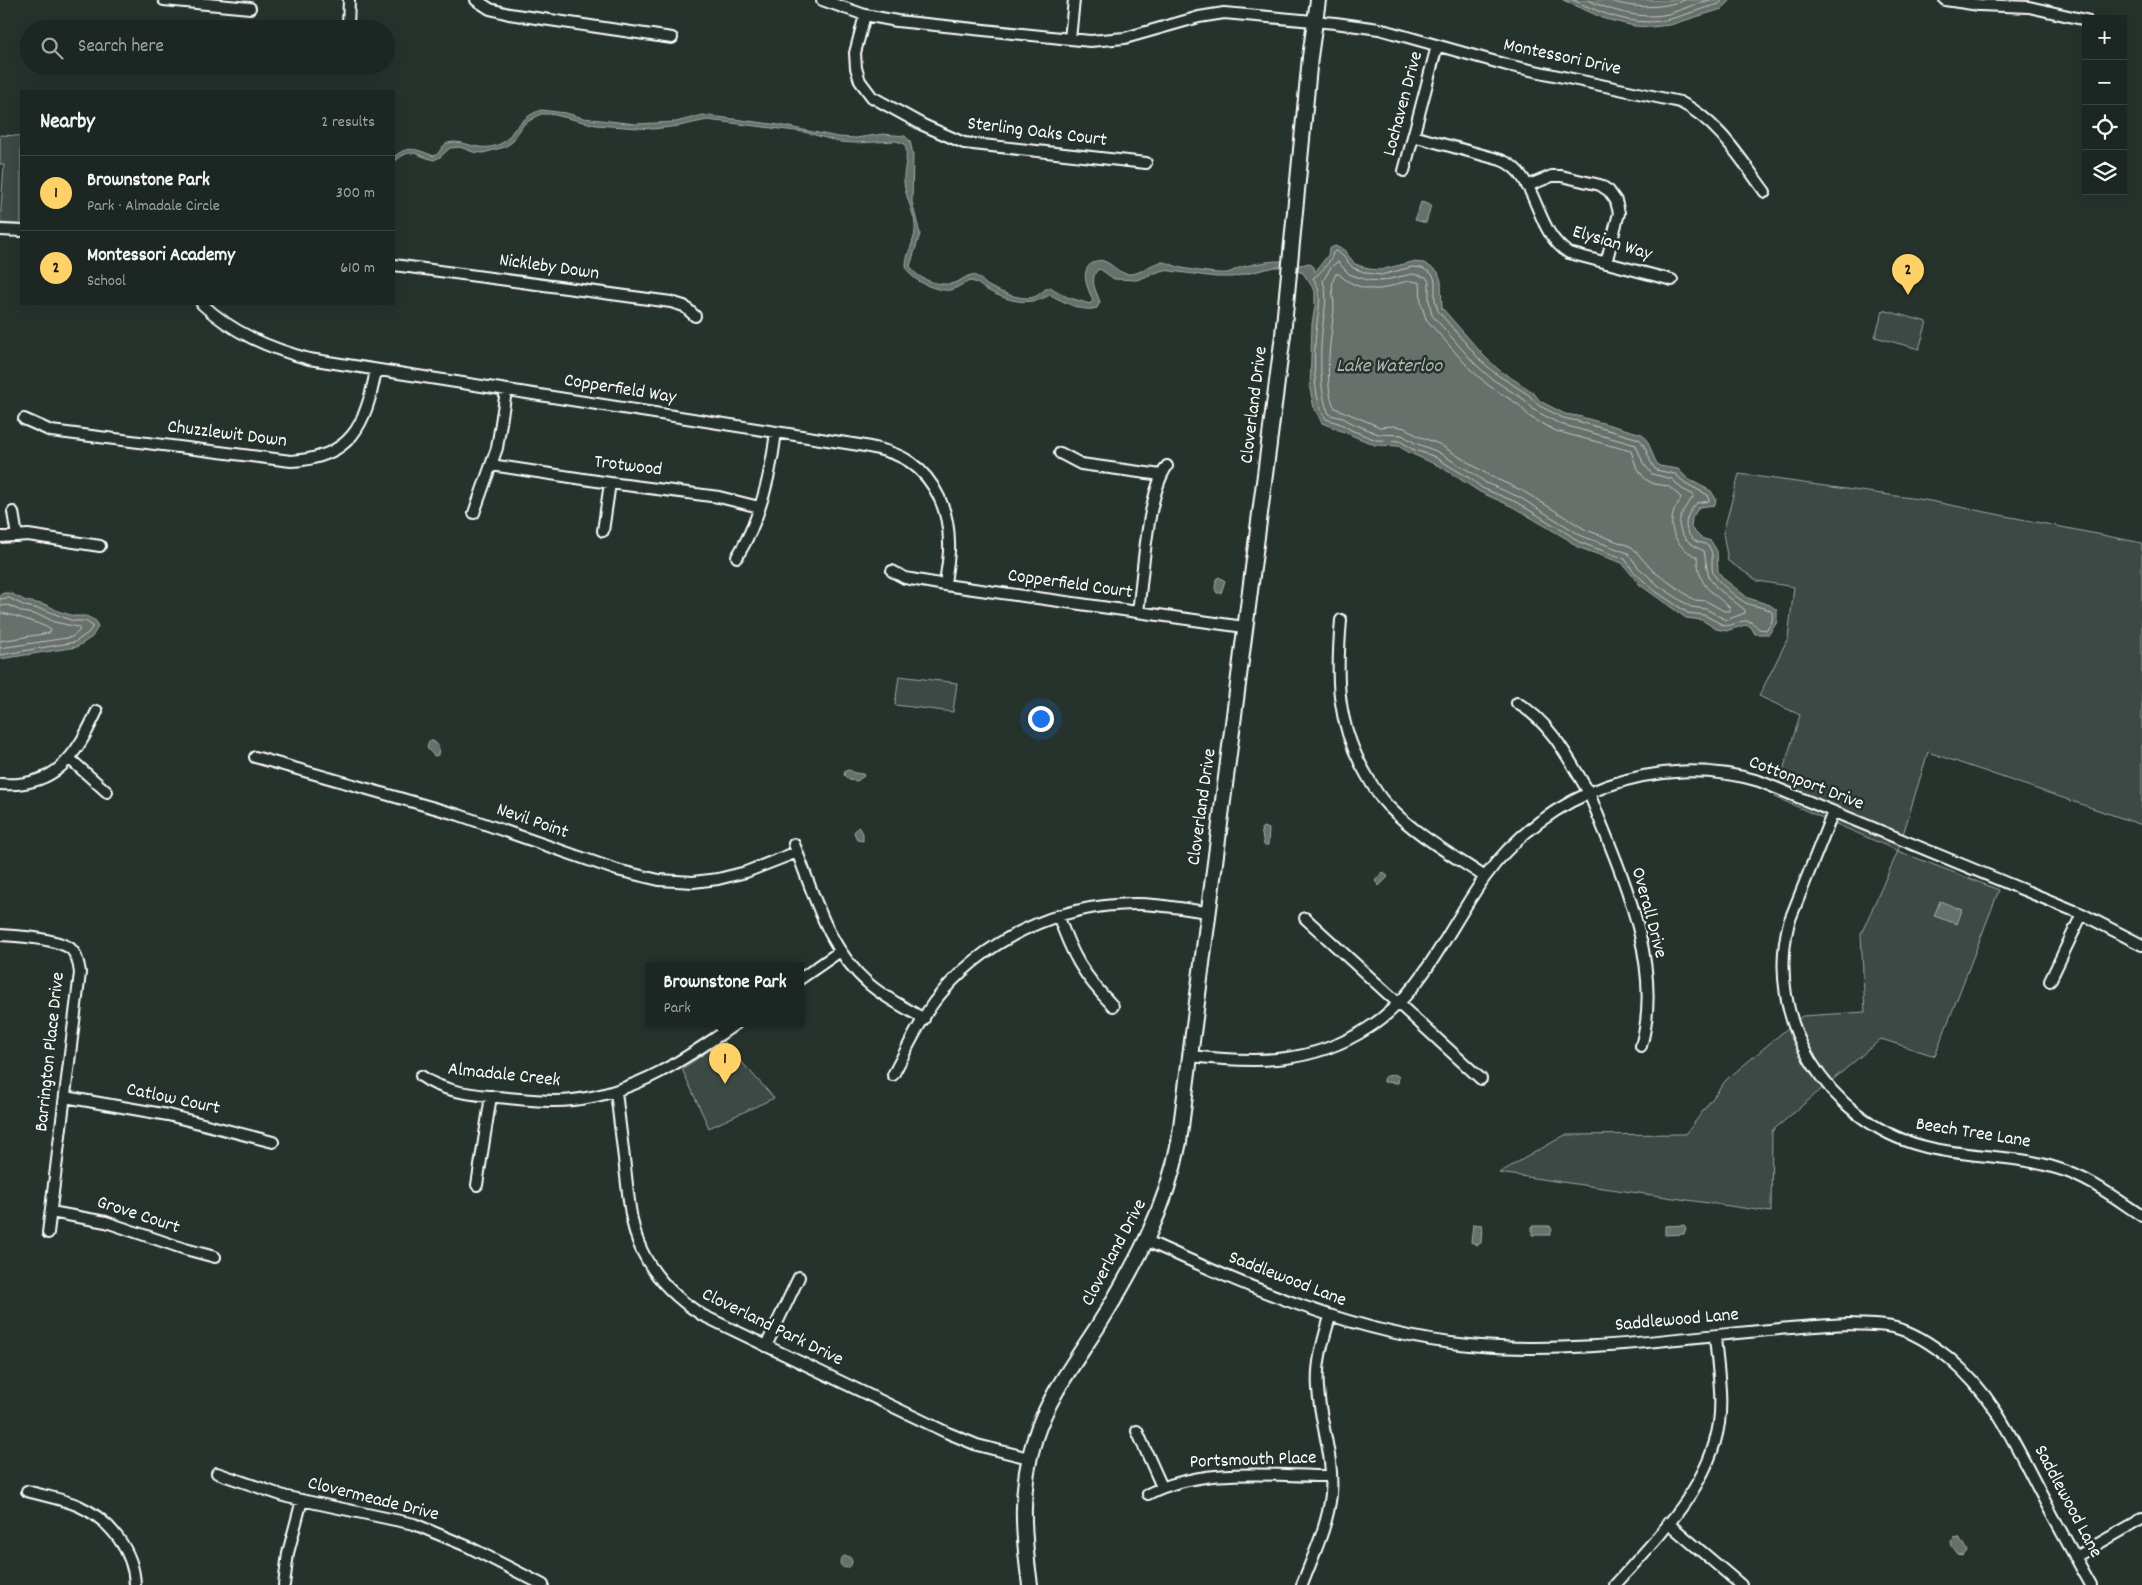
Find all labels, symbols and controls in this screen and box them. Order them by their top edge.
map controls [2082,15,2127,195]
button: + [2082,15,2127,60]
search box [20,20,395,75]
street label: Montessori Drive [1501,32,1623,84]
icon: search [38,34,66,62]
text: Search here [78,34,164,61]
street label: Lochaven Drive [1377,49,1431,159]
button: − [2082,60,2127,105]
button: locate [2082,105,2127,150]
text: Nearby [40,108,95,138]
text: 2 results [321,111,375,134]
street label: Sterling Oaks Court [966,111,1108,155]
button: layers [2082,150,2127,195]
text: Brownstone Park [87,168,210,195]
text: 1 [54,182,58,205]
text: 300 m [336,182,375,205]
text: Park · Almadale Circle [87,195,220,218]
street label: Elysian Way [1569,219,1655,269]
text: Montessori Academy [87,243,235,270]
street label: Nickleby Down [497,248,601,288]
pin: 2 [1892,254,1924,295]
text: 2 [53,257,60,280]
text: 610 m [340,257,375,280]
text: School [87,270,126,293]
street label: Cloverland Drive [1234,345,1276,465]
water label: Lake Waterloo [1336,353,1443,381]
street label: Copperfield Way [562,368,678,412]
street label: Chuzzlewit Down [166,414,288,456]
street label: Trotwood [593,449,663,485]
street label: Copperfield Court [1006,563,1134,607]
your location [1028,706,1054,732]
street label: Cloverland Drive [1181,747,1225,867]
street label: Cottonport Drive [1745,750,1867,818]
street label: Nevil Point [492,797,572,847]
street label: Overall Drive [1623,865,1673,961]
popup [646,962,804,1027]
text: Brownstone Park [664,970,786,997]
street label: Barrington Place Drive [29,971,73,1133]
text: Park [664,997,691,1020]
pin: 1 [709,1043,741,1084]
street label: Almadale Creek [446,1057,562,1095]
street label: Catlow Court [124,1077,222,1123]
street label: Beech Tree Lane [1914,1112,2032,1156]
street label: Grove Court [93,1190,183,1242]
street label: Cloverland Drive [1075,1195,1155,1311]
street label: Saddlewood Lane [1224,1245,1350,1315]
street label: Cloverland Park Drive [697,1282,847,1374]
street label: Saddlewood Lane [1614,1302,1740,1340]
street label: Saddlewood Lane [2026,1441,2108,1563]
street label: Portsmouth Place [1189,1445,1317,1477]
street label: Clovermeade Drive [305,1471,441,1529]

